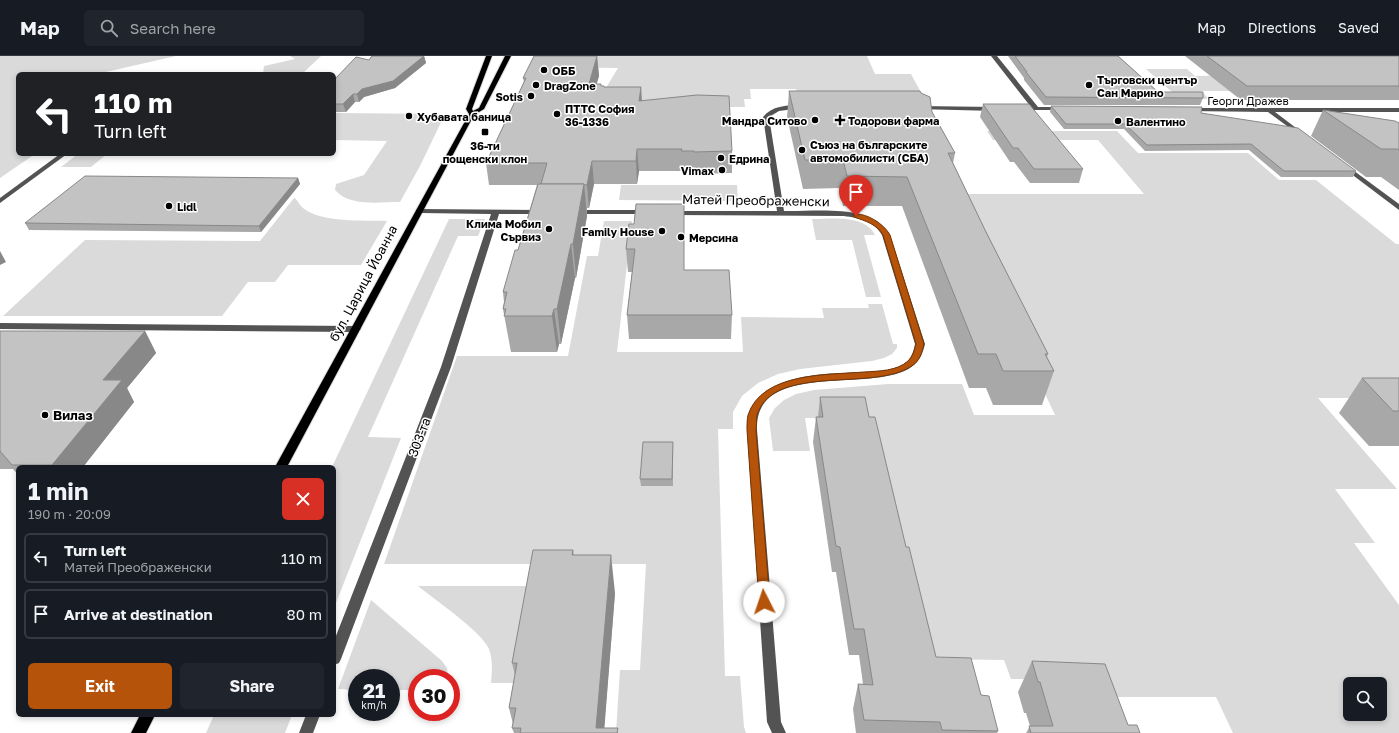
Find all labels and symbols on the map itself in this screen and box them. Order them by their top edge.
place label: ОББ [552,64,576,77]
marker: ОББ [539,65,549,75]
place label: Търговски център Сан Марино [1097,73,1198,99]
place label: DragZone [544,79,596,92]
marker: DragZone [531,80,541,90]
marker: Търговски център Сан Марино [1084,80,1094,90]
place label: Sotis [496,90,523,103]
marker: Sotis [526,91,536,101]
street label: Георги Дражев [1207,94,1289,107]
place label: ПТТС София 36-1336 [565,102,634,128]
marker: ПТТС София 36-1336 [552,109,562,119]
place label: Хубавата баница [417,110,511,123]
marker: Хубавата баница [404,111,414,121]
place label: Мандра Ситово [722,114,807,127]
place label: Тодорови фарма [848,114,939,127]
marker: Мандра Ситово [810,115,820,125]
marker: Тодорови фарма [835,115,845,125]
place label: Валентино [1126,115,1186,128]
marker: Валентино [1113,116,1123,126]
marker: 36-ти пощенски клон [480,127,490,137]
place label: Съюз на българските автомобилисти (СБА) [810,138,929,164]
place label: 36-ти пощенски клон [443,139,528,165]
marker: Съюз на българските автомобилисти (СБА) [797,145,807,155]
place label: Едрина [729,152,769,165]
marker: Едрина [716,153,726,163]
place label: Vimax [681,164,715,177]
marker: Vimax [717,165,727,175]
pin [839,175,873,216]
street label: Матей Преображенски [682,191,830,209]
place label: Lidl [177,200,197,213]
marker: Lidl [164,201,174,211]
place label: Клима Мобил Сървиз [466,217,541,243]
street label: бул. Царица Йоанна [326,222,400,344]
marker: Клима Мобил Сървиз [544,224,554,234]
place label: Family House [582,225,655,238]
marker: Family House [657,226,667,236]
place label: Мерсина [689,231,738,244]
marker: Мерсина [676,232,686,242]
place label: Вилаз [53,407,93,423]
marker: Вилаз [40,410,50,420]
street label: 303-та [404,415,434,459]
position arrow [743,581,785,623]
speed limit sign: 30 [408,669,460,721]

